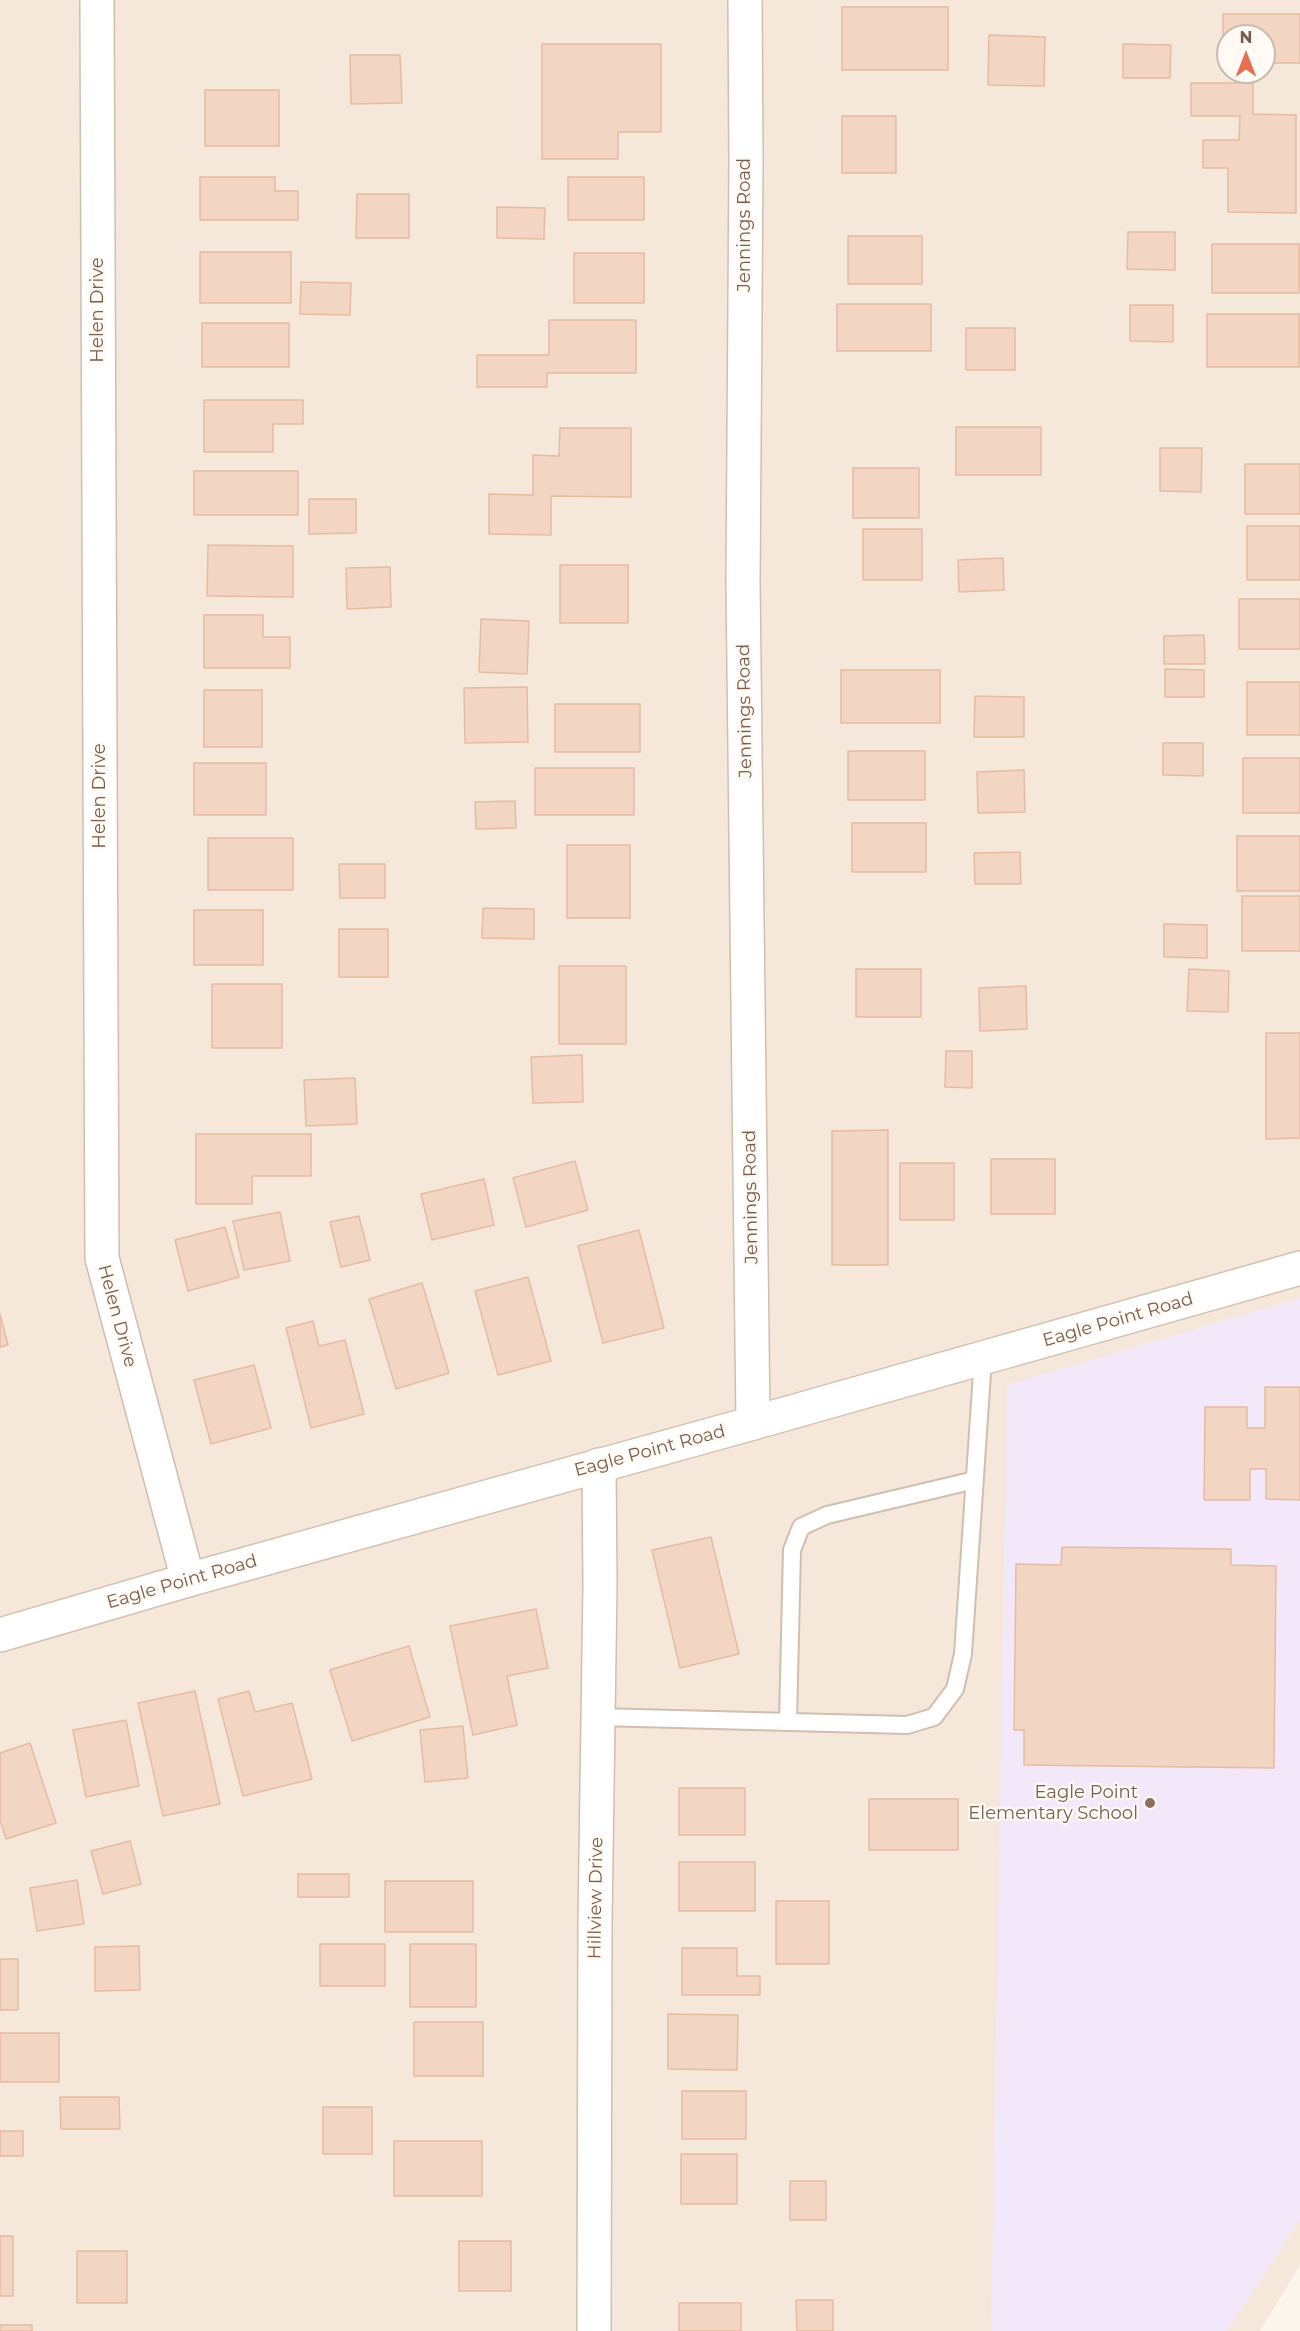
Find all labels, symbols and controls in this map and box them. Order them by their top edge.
north arrow [1216,24,1276,84]
text: N [1240,28,1252,47]
street label: Jennings Road [734,158,756,292]
street label: Helen Drive [87,257,109,363]
street label: Jennings Road [733,644,757,778]
street label: Helen Drive [89,743,111,849]
street label: Jennings Road [739,1130,763,1264]
street label: Helen Drive [93,1262,141,1370]
street label: Eagle Point Road [1040,1288,1196,1352]
street label: Eagle Point Road [572,1420,728,1482]
street label: Eagle Point Road [104,1550,260,1614]
place label: Eagle Point Elementary School [968,1782,1138,1824]
marker: Eagle Point Elementary School [1143,1796,1157,1810]
street label: Hillview Drive [584,1837,608,1959]

